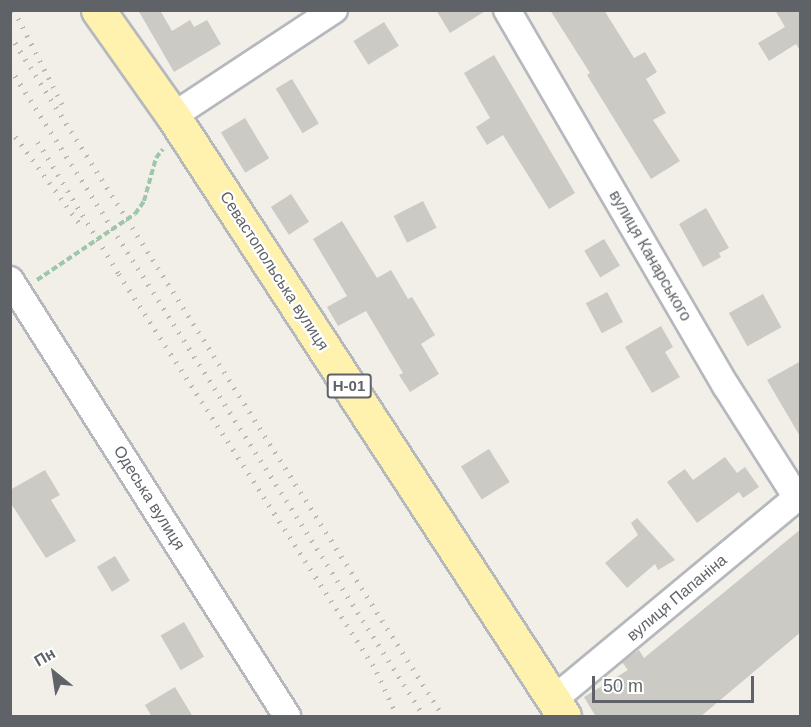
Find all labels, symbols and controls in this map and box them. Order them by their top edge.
street label: вулиця Канарського [605,187,695,325]
street label: Севастопольська вулиця [215,188,333,354]
road number: Н-01 [326,374,372,398]
street label: Одеська вулиця [109,442,189,554]
street label: вулиця Папаніна [623,551,731,645]
north arrow [24,643,84,703]
text: Пн [31,644,58,670]
scale bar [595,664,757,702]
text: 50 m [603,676,643,696]

